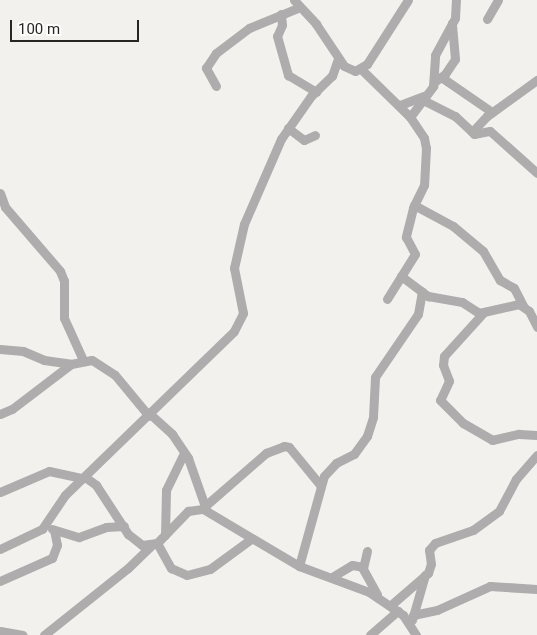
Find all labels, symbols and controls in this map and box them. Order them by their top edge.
scale bar [12,10,141,42]
text: 100 m [18,20,60,38]

